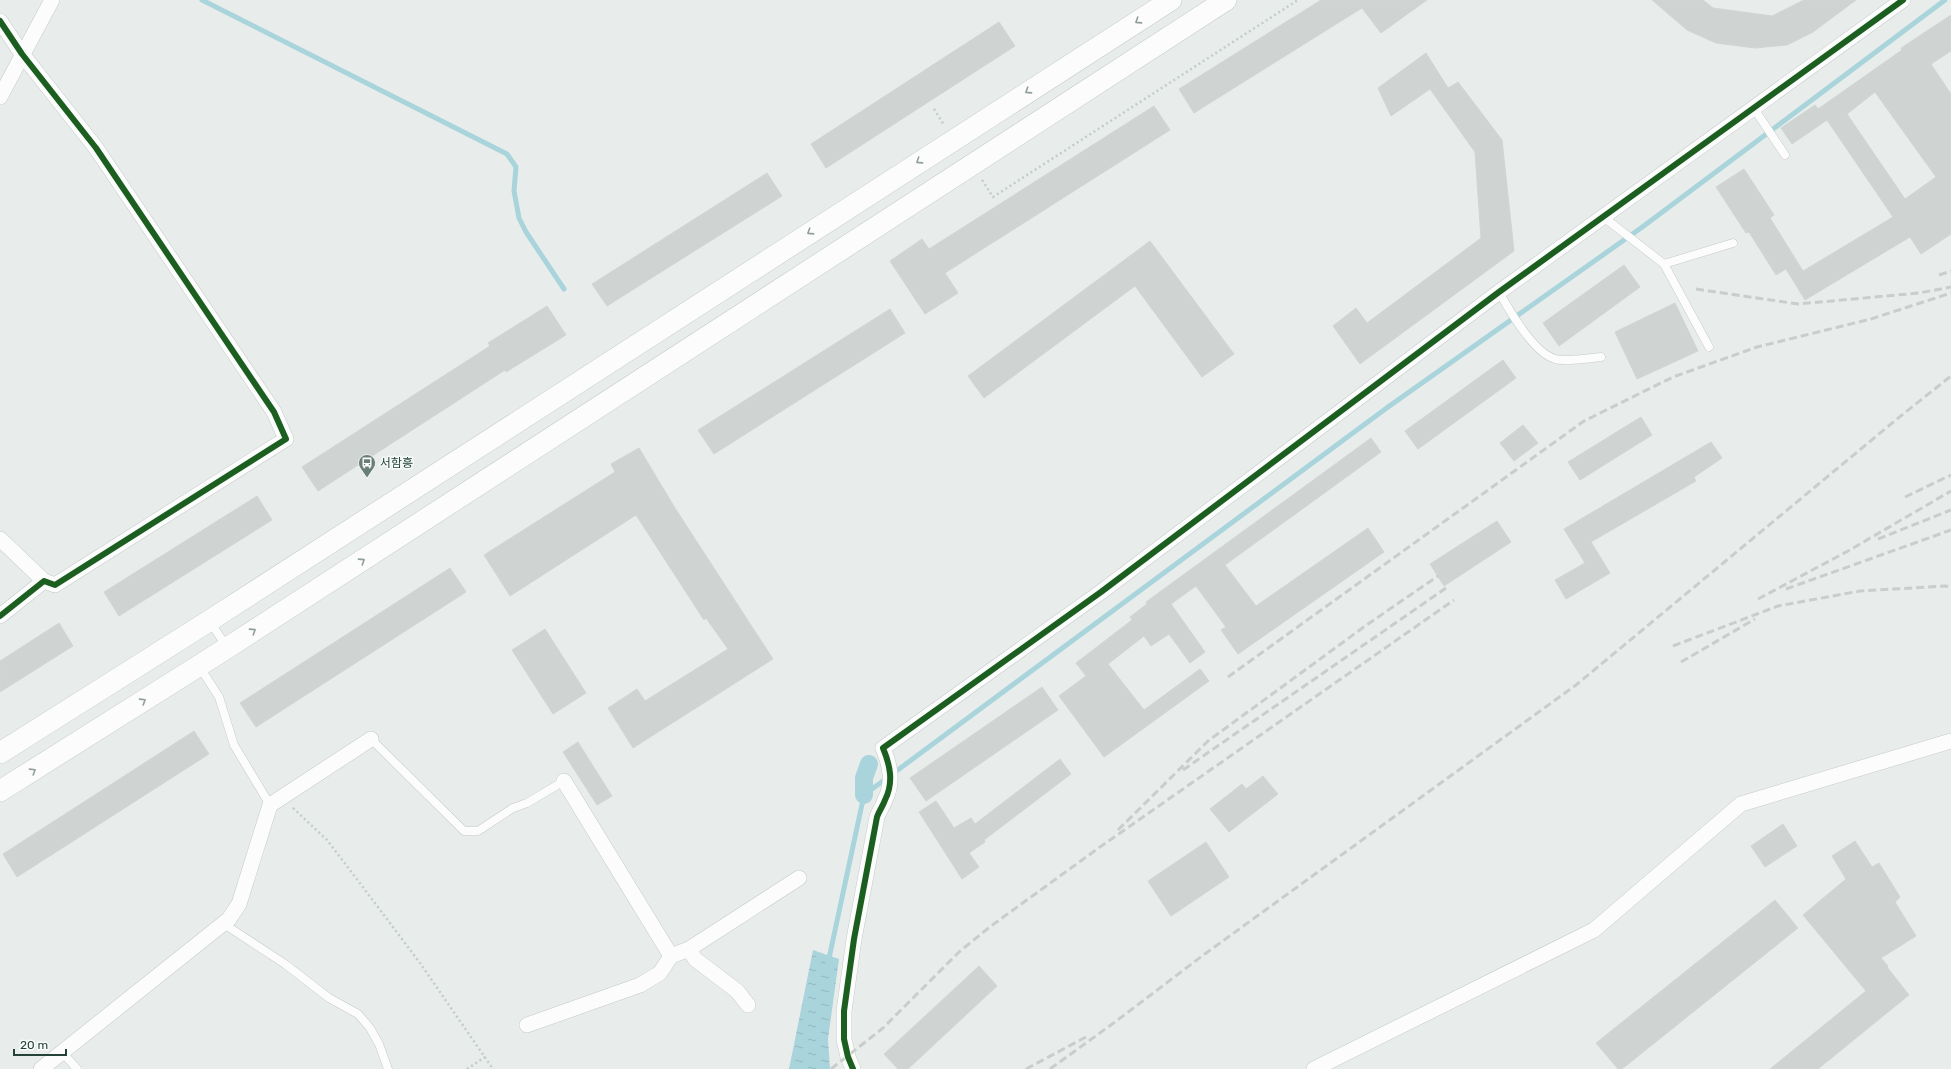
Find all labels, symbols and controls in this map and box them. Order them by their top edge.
one-way arrow [1135,16,1142,24]
one-way arrow [1025,86,1032,94]
one-way arrow [916,157,923,164]
one-way arrow [807,227,814,235]
bus stop icon: 서함흥 [357,453,377,478]
place label: 서함흥 [380,456,413,470]
one-way arrow [357,558,364,565]
one-way arrow [248,629,255,636]
one-way arrow [139,698,146,706]
one-way arrow [29,768,36,775]
scale bar [14,1031,66,1057]
text: 20 m [20,1038,48,1052]

